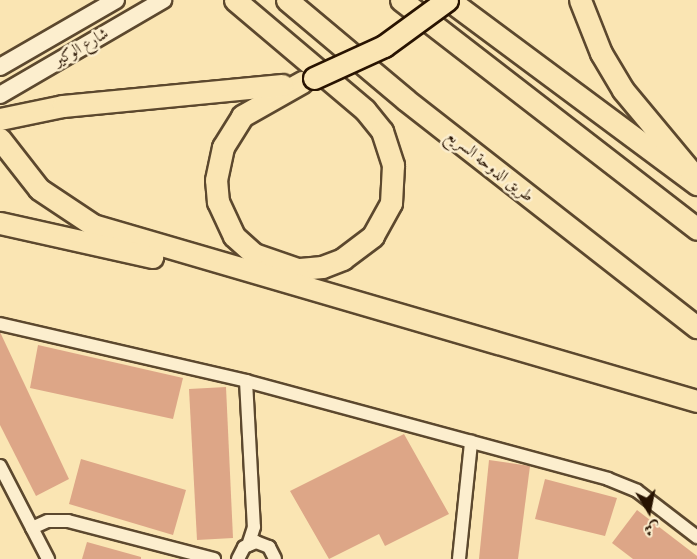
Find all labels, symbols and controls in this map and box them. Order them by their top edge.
street label: شارع الوكير [50,24,112,70]
street label: طريق الدوحة السريع [442,126,538,206]
north arrow [619,481,679,541]
text: ش [643,518,662,540]

